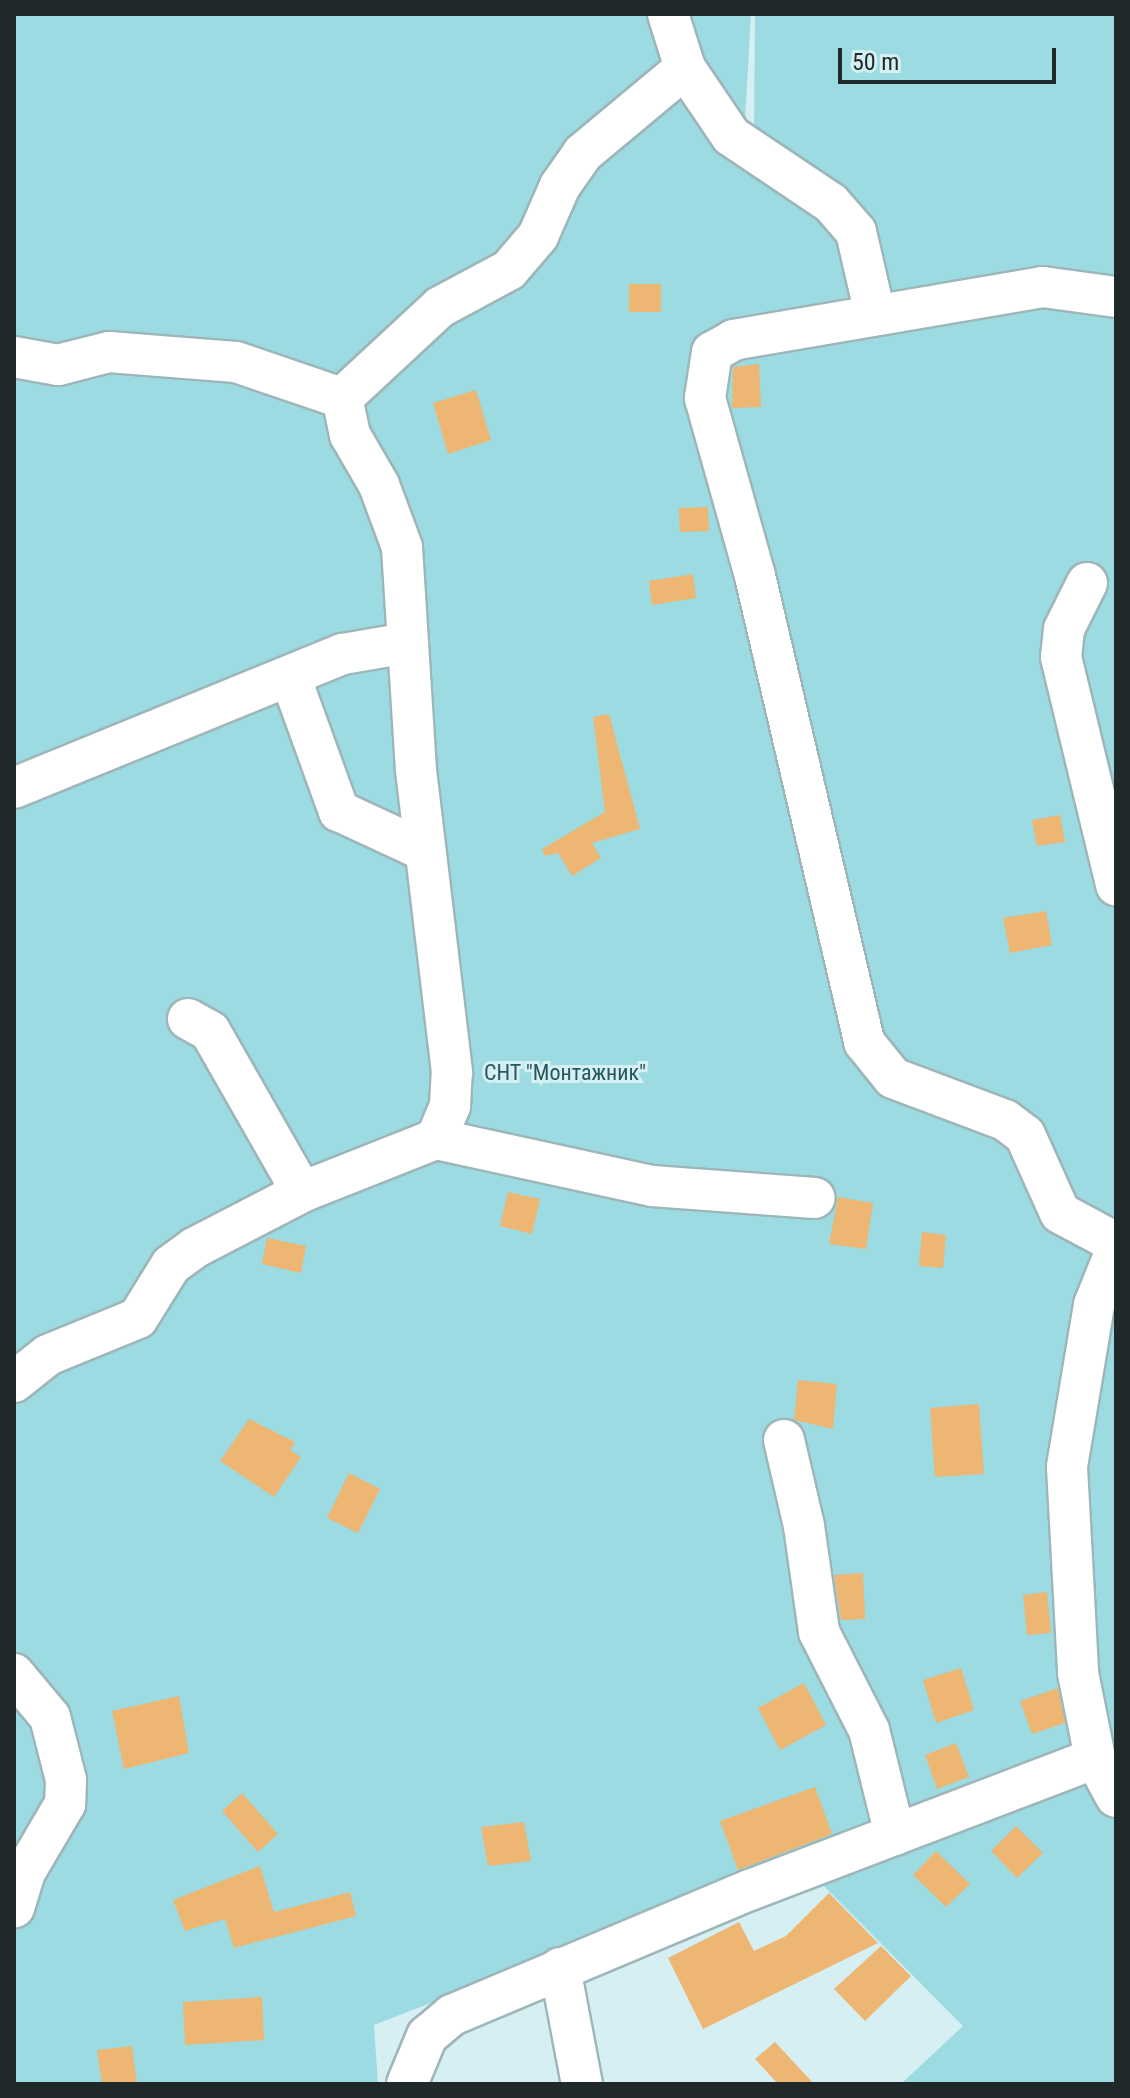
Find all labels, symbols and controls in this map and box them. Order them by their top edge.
scale bar [842,32,1060,82]
text: 50 m [852,48,899,76]
park label: СНТ "Монтажник" [484,1060,646,1086]

